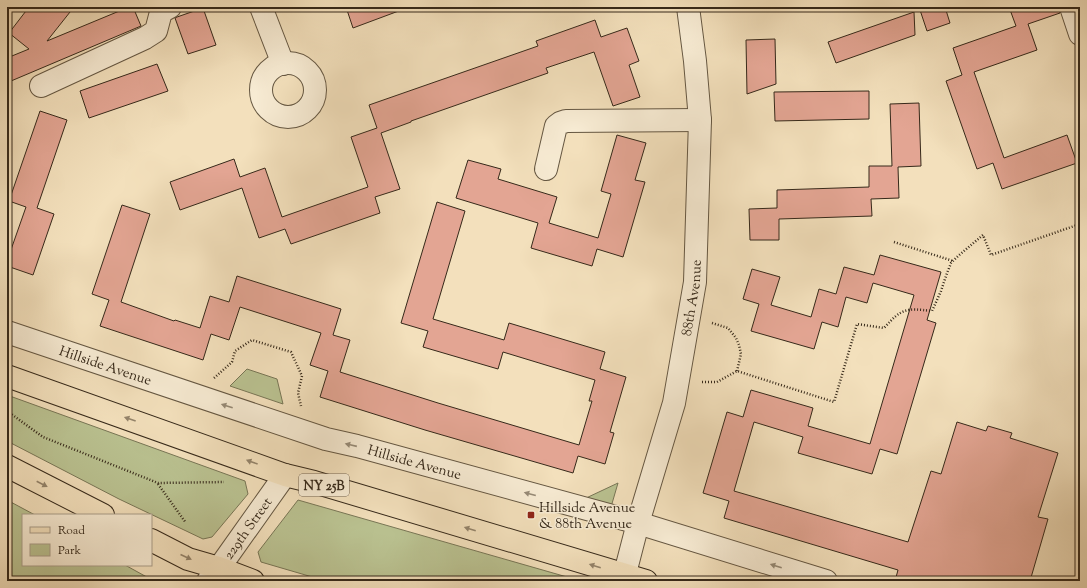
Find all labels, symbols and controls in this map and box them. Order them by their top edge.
street label: 88th Avenue [678,259,708,338]
street label: Hillside Avenue [56,342,154,392]
one-way arrow [220,403,232,409]
one-way arrow [123,416,135,422]
street label: Hillside Avenue [365,441,463,486]
one-way arrow [344,442,356,448]
one-way arrow [246,459,258,465]
road number: NY 25B [299,474,349,496]
one-way arrow [36,480,47,487]
one-way arrow [524,491,536,497]
street label: 229th Street [220,494,278,564]
place label: Hillside Avenue & 88th Avenue [539,499,635,535]
marker: Hillside Avenue & 88th Avenue [526,510,536,520]
legend [22,514,152,566]
text: Road [58,522,85,540]
one-way arrow [464,526,476,532]
text: Park [58,542,81,560]
one-way arrow [180,554,191,560]
one-way arrow [769,562,781,568]
one-way arrow [589,563,601,569]

